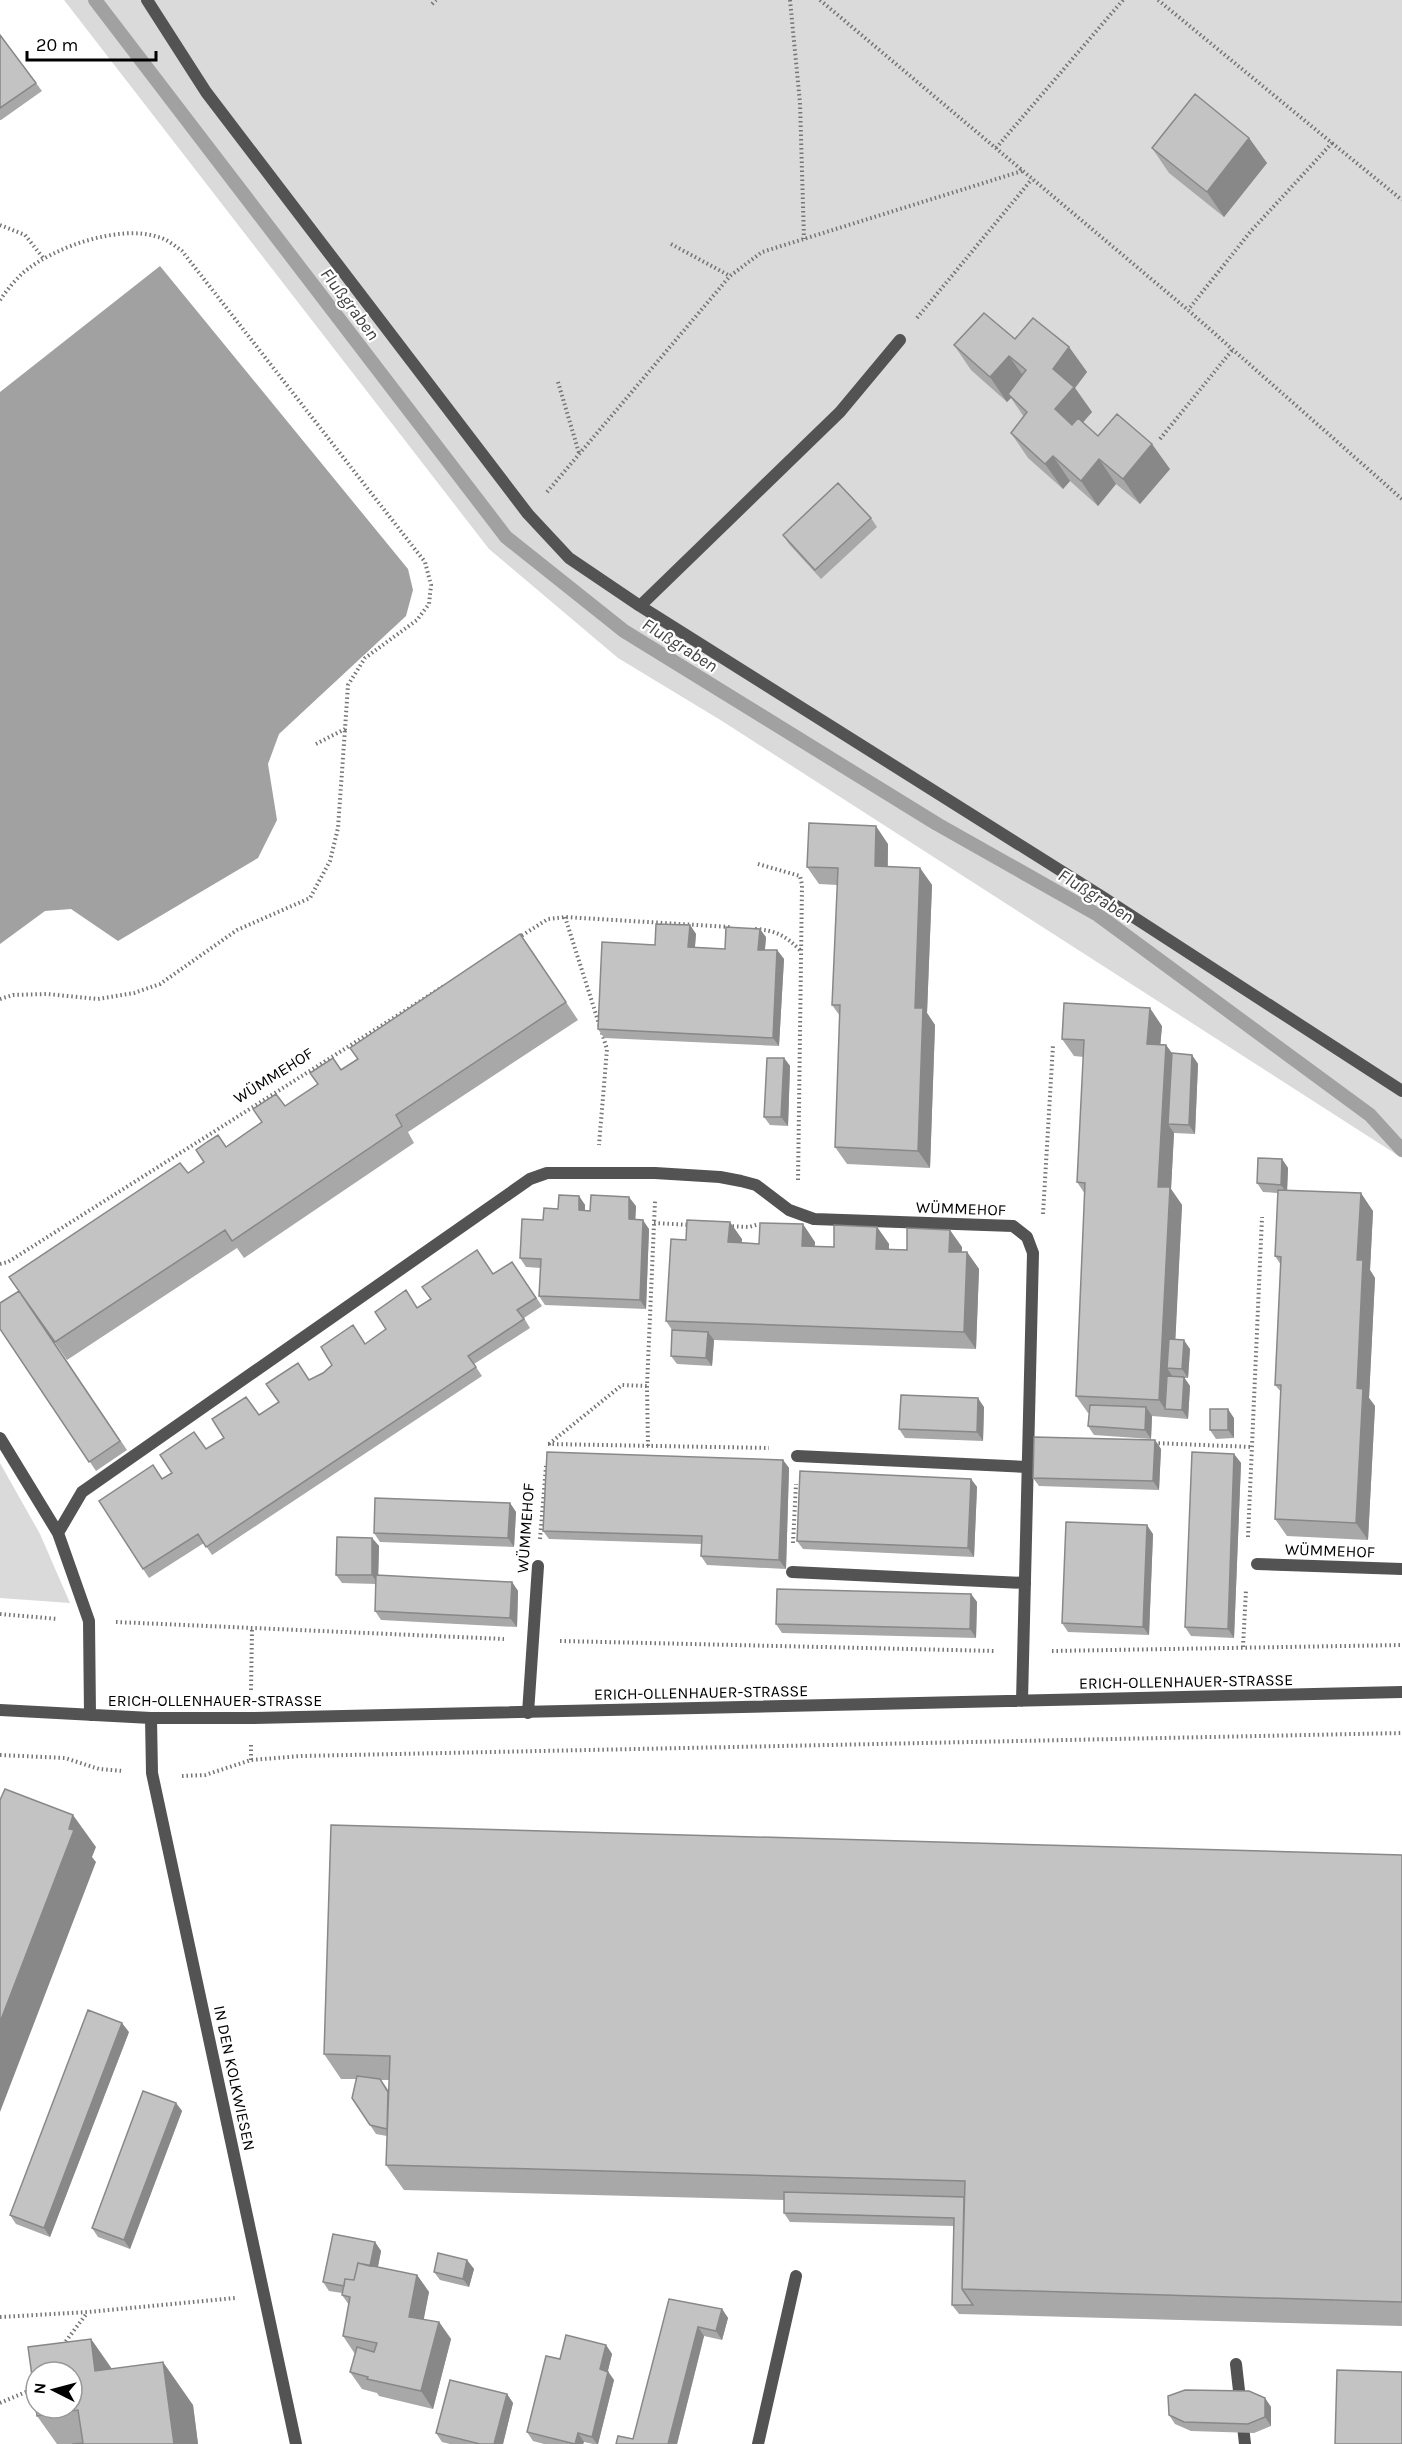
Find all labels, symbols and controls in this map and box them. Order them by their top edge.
scale bar [27,24,156,62]
text: 20 m [36,34,78,56]
water label: Flußgraben [316,263,384,345]
water label: Flußgraben [638,613,722,677]
water label: Flußgraben [1054,864,1138,928]
street label: WÜMMEHOF [230,1043,317,1107]
street label: WÜMMEHOF [916,1197,1006,1220]
street label: WÜMMEHOF [513,1482,538,1574]
street label: WÜMMEHOF [1285,1539,1375,1562]
street label: ERICH-OLLENHAUER-STRASSE [1079,1670,1293,1693]
street label: ERICH-OLLENHAUER-STRASSE [594,1681,808,1704]
street label: ERICH-OLLENHAUER-STRASSE [108,1691,322,1710]
street label: IN DEN KOLKWIESEN [210,2004,259,2153]
north arrow [24,2360,84,2420]
text: N [30,2382,50,2395]

